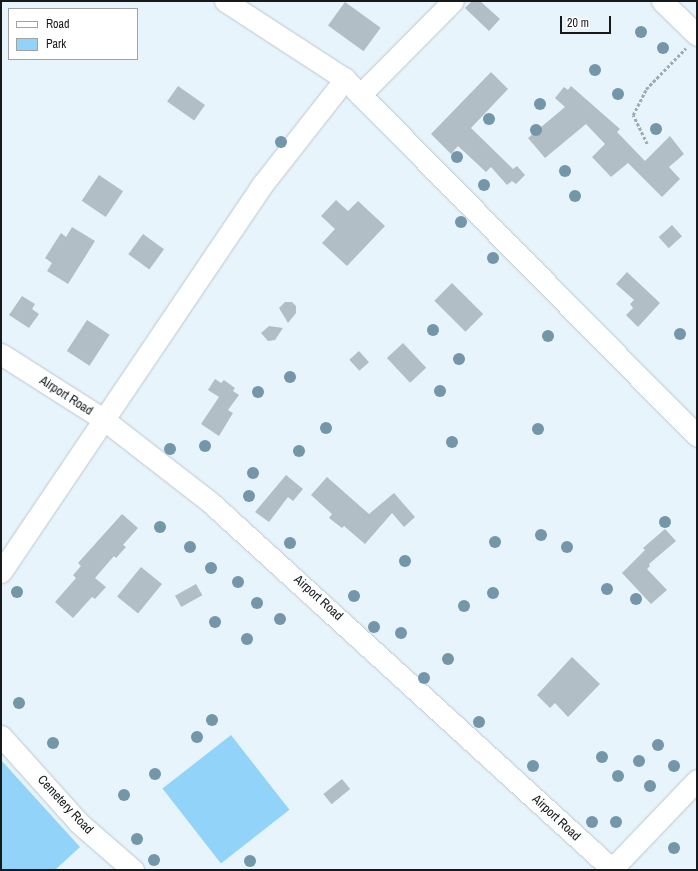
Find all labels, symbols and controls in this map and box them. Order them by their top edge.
legend [8,8,138,60]
scale bar [562,8,613,34]
text: 20 m [567,15,589,31]
text: Road [46,16,70,32]
text: Park [46,36,66,52]
street label: Airport Road [36,373,96,419]
street label: Airport Road [290,572,346,624]
street label: Cemetery Road [34,772,96,838]
street label: Airport Road [529,792,583,844]

